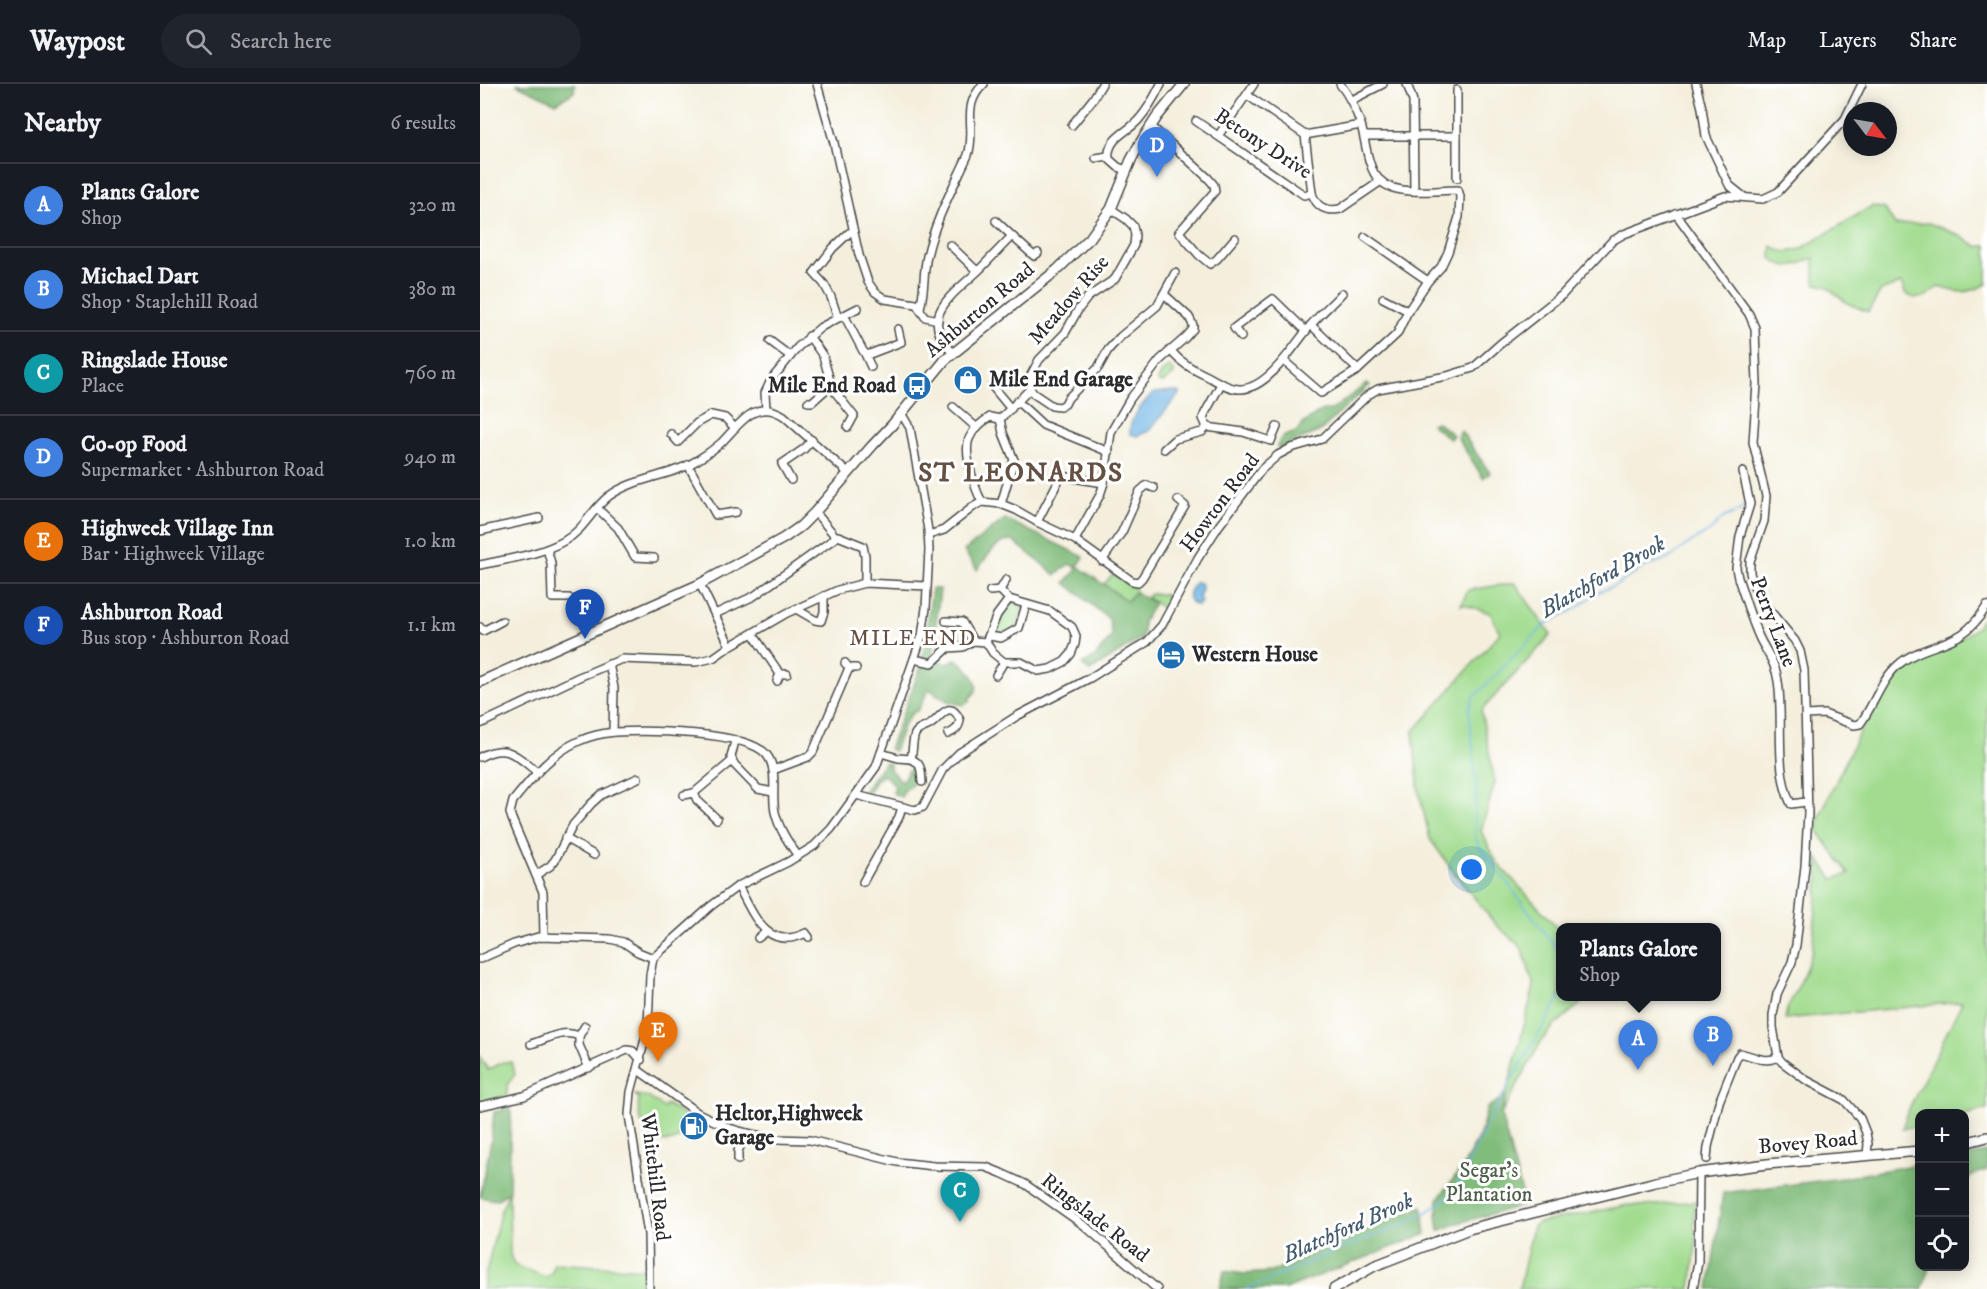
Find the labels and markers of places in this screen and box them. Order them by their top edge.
pin: D [1138,128,1176,177]
shop icon: Mile End Garage [952,364,984,396]
place label: Mile End Garage [989,367,1133,393]
bus stop icon: Mile End Road [901,370,933,402]
place label: Mile End Road [768,373,897,399]
pin: F [566,590,604,639]
hotel icon: Western House [1155,639,1187,671]
place label: Western House [1191,642,1318,668]
pin: E [638,1012,678,1062]
pin: B [1694,1016,1732,1066]
pin: A [1618,1020,1658,1070]
place label: Heltor,Highweek Garage [715,1101,863,1151]
fuel station icon: Heltor,Highweek Garage [678,1110,710,1142]
pin: C [940,1172,980,1222]

